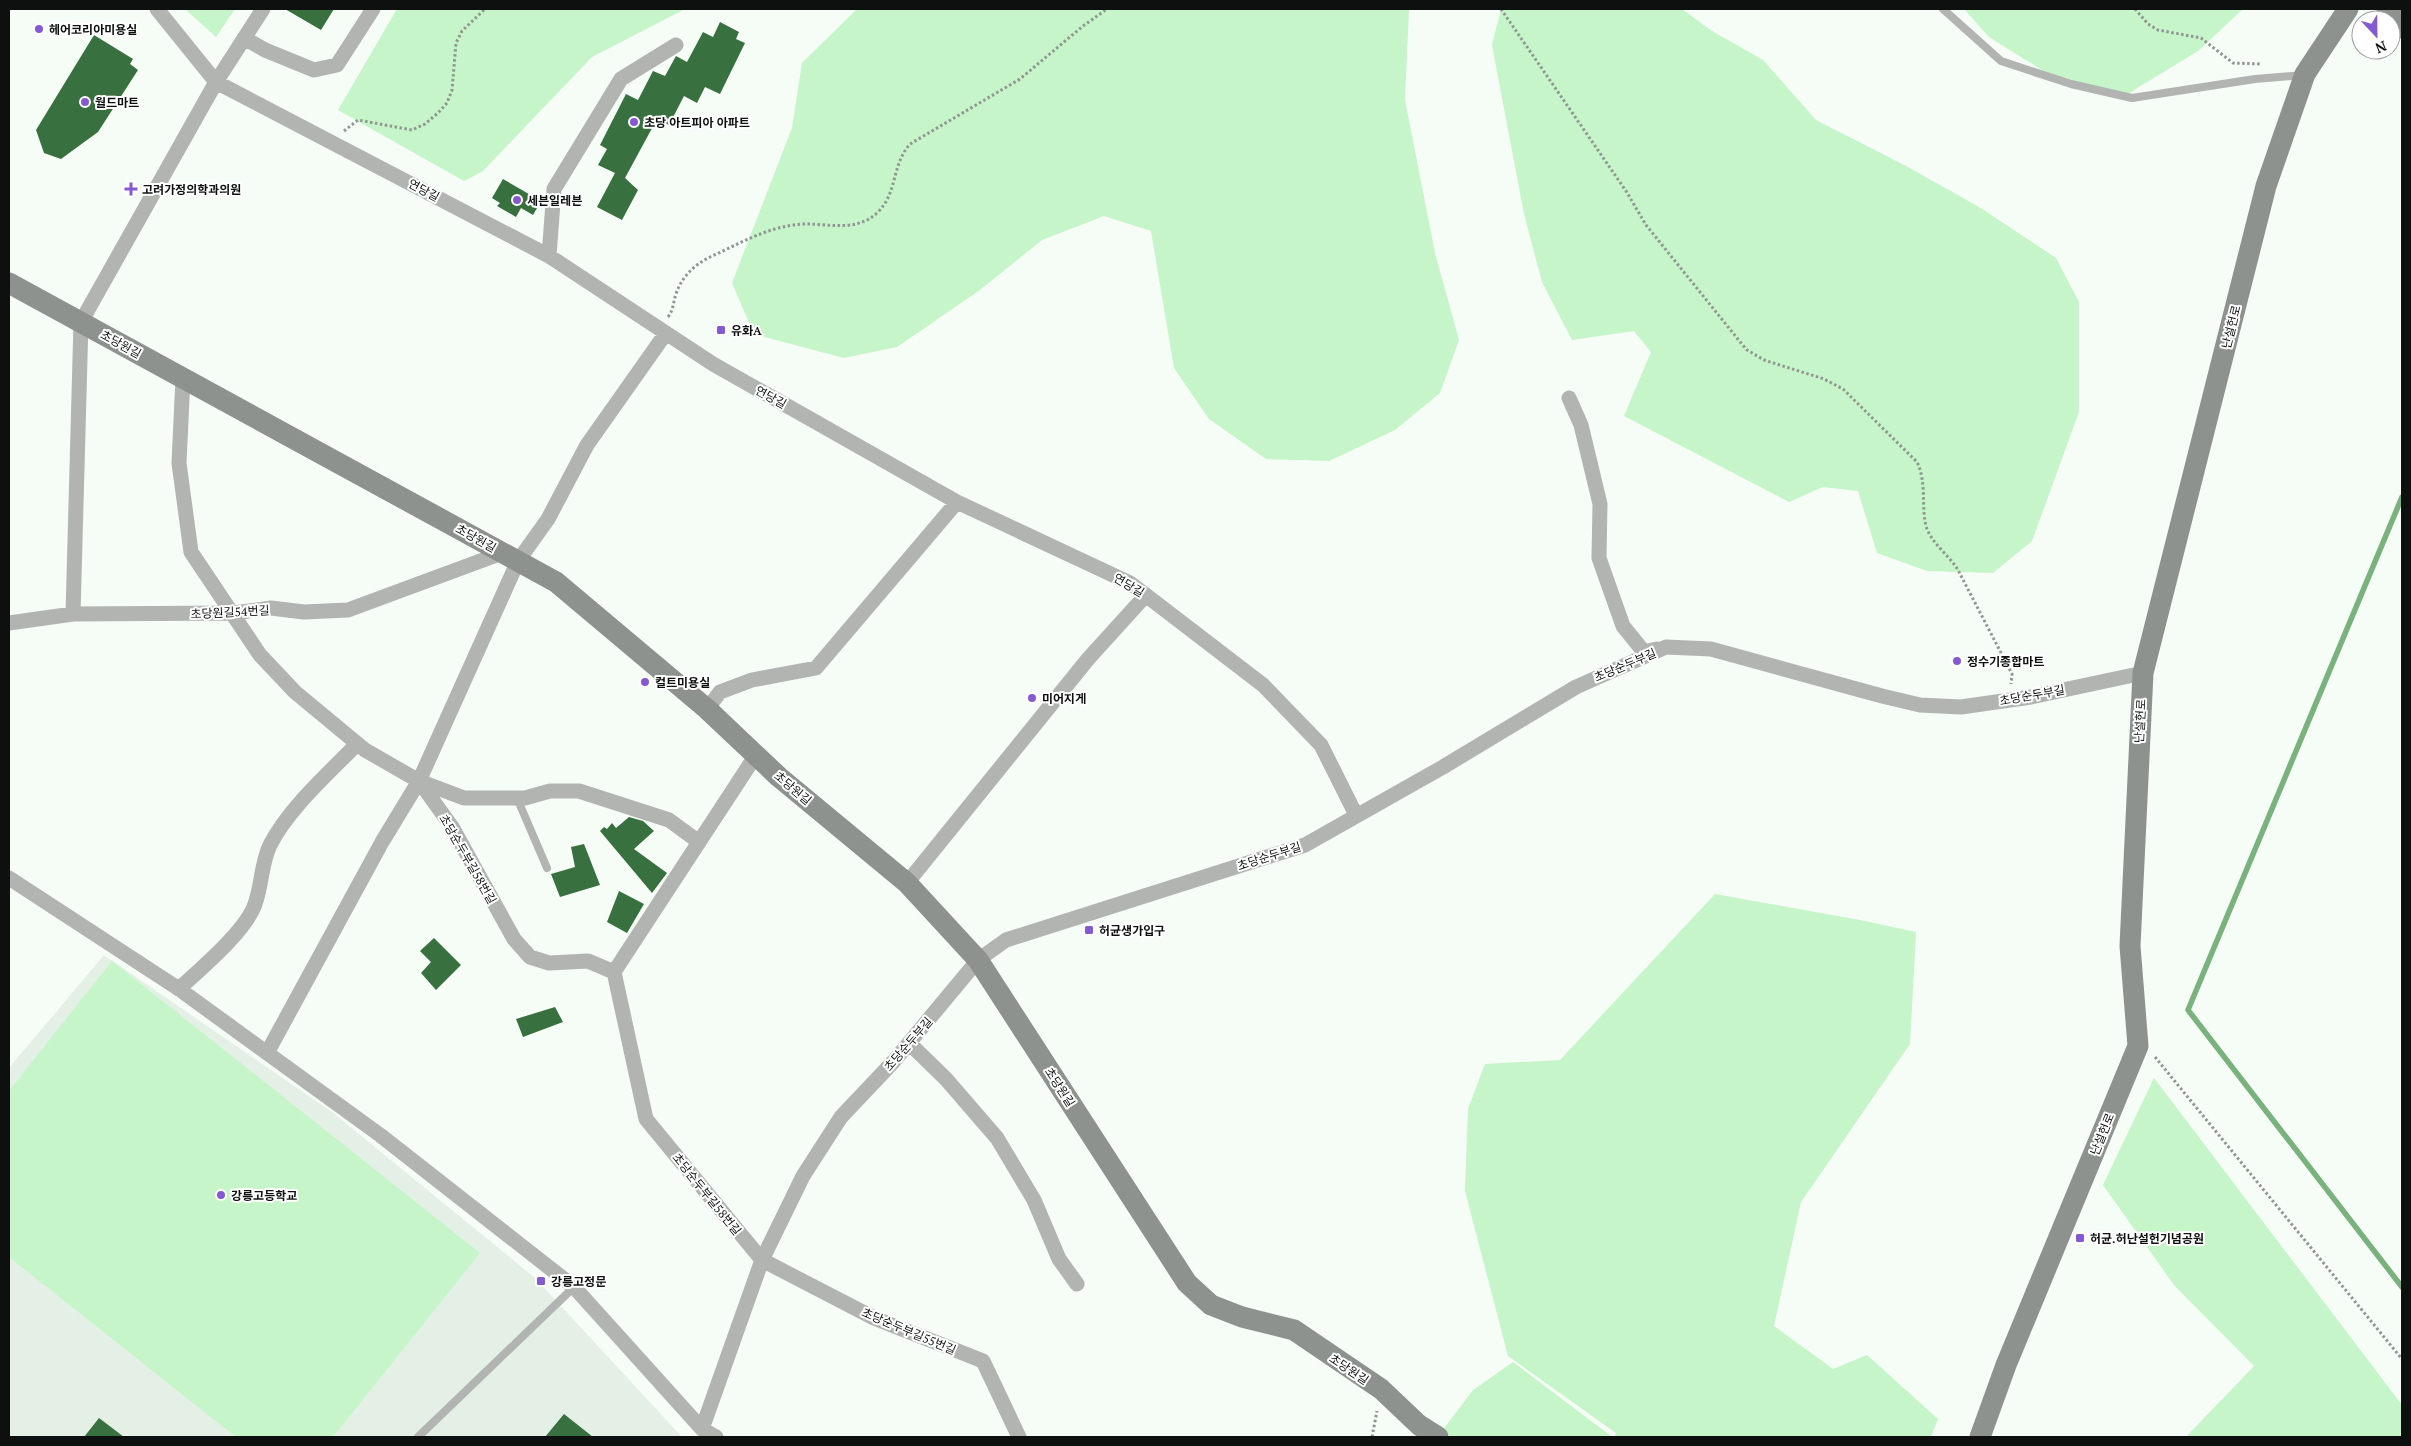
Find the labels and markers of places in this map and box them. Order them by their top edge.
place label: 헤어코리아미용실 [49,22,137,37]
marker: 헤어코리아미용실 [33,23,45,35]
place label: 월드마트 [95,95,139,110]
marker: 월드마트 [79,96,91,108]
place label: 초당 아트피아 아파트 [644,115,750,130]
marker: 초당 아트피아 아파트 [628,116,640,128]
marker: 고려가정의학과의원 [124,182,138,196]
place label: 고려가정의학과의원 [142,182,241,197]
place label: 세븐일레븐 [527,193,582,208]
marker: 세븐일레븐 [511,194,523,206]
place label: 유화A [731,323,762,338]
marker: 유화A [715,324,727,336]
place label: 정수기종합마트 [1967,654,2044,669]
marker: 정수기종합마트 [1951,655,1963,667]
place label: 컬트미용실 [655,675,710,690]
marker: 컬트미용실 [639,676,651,688]
place label: 미어지게 [1042,691,1086,706]
marker: 미어지게 [1026,692,1038,704]
place label: 허균생가입구 [1099,923,1165,938]
marker: 허균생가입구 [1083,924,1095,936]
place label: 강릉고등학교 [231,1188,297,1203]
marker: 강릉고등학교 [215,1189,227,1201]
place label: 허균.허난설헌기념공원 [2090,1231,2204,1246]
marker: 허균.허난설헌기념공원 [2074,1232,2086,1244]
place label: 강릉고정문 [551,1274,606,1289]
marker: 강릉고정문 [535,1275,547,1287]

